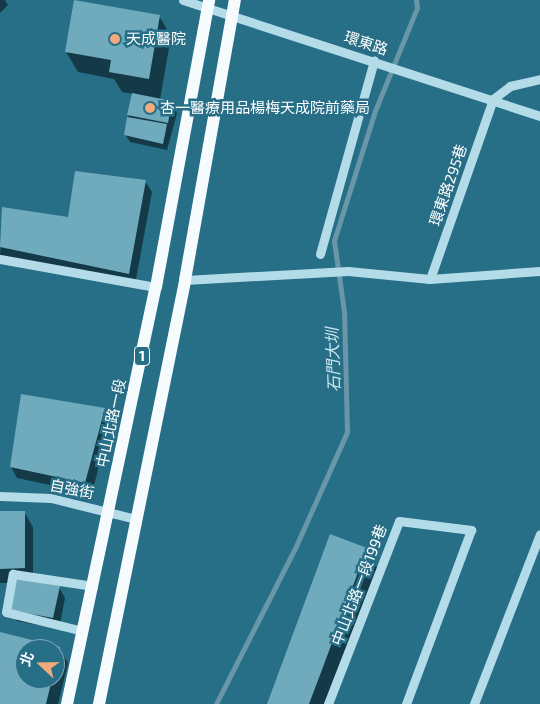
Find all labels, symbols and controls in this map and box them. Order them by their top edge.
street label: 環東路 [342,27,390,59]
place label: 天成醫院 [126,30,186,48]
marker: 天成醫院 [108,32,122,46]
place label: 杏一醫療用品楊梅天成院前藥局 [160,99,370,117]
marker: 杏一醫療用品楊梅天成院前藥局 [144,102,156,114]
street label: 環東路295巷 [426,142,470,228]
water label: 石門大圳 [322,328,344,392]
road number: 1 [133,344,151,368]
street label: 中山北路一段 [93,377,129,469]
street label: 自強街 [48,476,96,502]
street label: 中山北路一段199巷 [328,522,390,648]
north arrow [15,639,65,689]
text: 北 [16,649,37,668]

